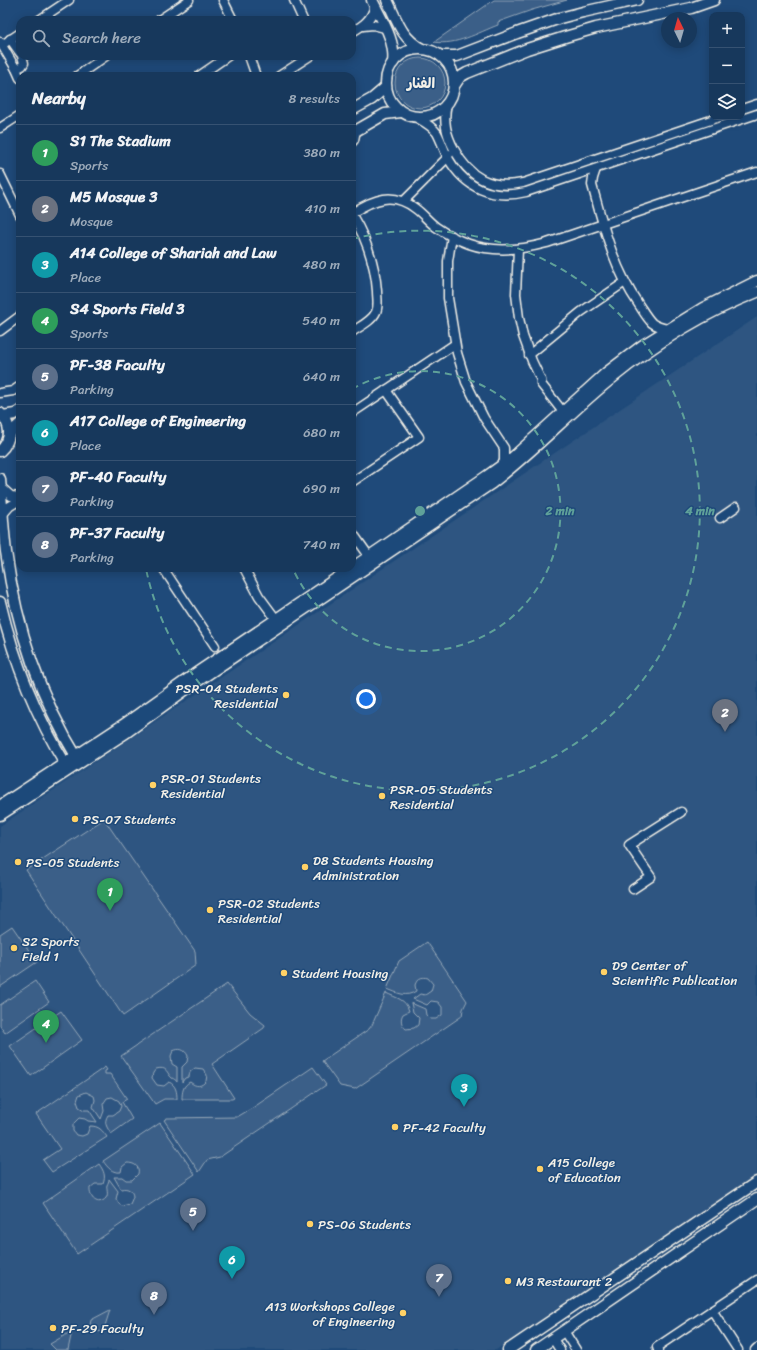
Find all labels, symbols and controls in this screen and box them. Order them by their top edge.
north arrow [661,12,697,48]
map controls [709,12,745,120]
button: + [709,12,745,48]
search box [16,16,356,60]
text: Search here [62,25,141,51]
icon: search [30,27,52,49]
button: − [709,48,745,84]
district label: الفنار [405,71,435,96]
text: Nearby [32,83,86,113]
button: layers [709,84,745,120]
text: 8 results [288,87,340,110]
text: S1 The Stadium [70,128,171,154]
text: 1 [42,141,48,164]
text: 380 m [303,141,340,164]
text: Sports [70,154,108,177]
text: M5 Mosque 3 [70,184,157,210]
text: 2 [41,197,49,220]
text: 410 m [305,197,340,220]
text: Mosque [70,210,113,233]
text: A14 College of Shariah and Law [70,240,276,266]
text: 3 [41,253,49,276]
text: 480 m [302,253,340,276]
text: Place [70,266,101,289]
text: S4 Sports Field 3 [70,296,185,322]
text: 4 [41,309,49,332]
text: 540 m [302,309,340,332]
text: Sports [70,322,108,345]
text: PF-38 Faculty [70,352,165,378]
text: 5 [41,365,49,388]
text: 640 m [303,365,340,388]
text: Parking [70,378,114,401]
text: A17 College of Engineering [70,408,246,434]
text: 6 [41,421,49,444]
text: 680 m [303,421,340,444]
text: Place [70,434,101,457]
text: PF-40 Faculty [70,464,166,490]
text: 7 [41,477,49,500]
text: 690 m [303,477,340,500]
text: Parking [70,490,114,513]
text: 2 min [544,500,575,522]
text: 4 min [684,500,715,522]
centre of rings [413,504,427,518]
text: PF-37 Faculty [70,520,164,546]
text: 8 [41,533,49,556]
text: 740 m [303,533,340,556]
text: Parking [70,546,114,569]
place label: PSR-04 Students Residential [175,677,278,715]
your location [356,689,376,709]
marker: PSR-04 Students Residential [281,690,291,700]
pin: 2 [712,699,738,732]
place label: PSR-01 Students Residential [161,767,261,805]
place label: PSR-05 Students Residential [390,778,492,816]
marker: PSR-01 Students Residential [148,780,158,790]
marker: PSR-05 Students Residential [377,791,387,801]
place label: PS-07 Students [83,808,176,831]
marker: PS-07 Students [70,814,80,824]
place label: D8 Students Housing Administration [312,849,434,887]
place label: PS-05 Students [26,851,119,874]
marker: PS-05 Students [13,857,23,867]
marker: D8 Students Housing Administration [300,862,310,872]
pin: 1 [97,878,123,911]
place label: PSR-02 Students Residential [218,892,320,930]
marker: PSR-02 Students Residential [205,905,215,915]
place label: S2 Sports Field 1 [22,930,80,968]
marker: S2 Sports Field 1 [9,943,19,953]
place label: D9 Center of Scientific Publication [612,954,737,992]
place label: Student Housing [292,962,389,985]
marker: D9 Center of Scientific Publication [599,967,609,977]
marker: Student Housing [279,968,289,978]
pin: 4 [33,1010,59,1043]
pin: 3 [451,1074,477,1107]
place label: PF-42 Faculty [403,1116,486,1139]
marker: PF-42 Faculty [390,1122,400,1132]
place label: A15 College of Education [547,1151,621,1189]
marker: A15 College of Education [535,1164,545,1174]
pin: 5 [180,1198,206,1231]
place label: PS-06 Students [318,1213,411,1236]
marker: PS-06 Students [305,1219,315,1229]
pin: 6 [219,1246,245,1279]
pin: 7 [426,1264,452,1297]
place label: M3 Restaurant 2 [516,1270,613,1293]
marker: M3 Restaurant 2 [503,1276,513,1286]
pin: 8 [141,1282,167,1315]
place label: A13 Workshops College of Engineering [264,1295,395,1333]
marker: A13 Workshops College of Engineering [398,1308,408,1318]
place label: PF-29 Faculty [61,1317,144,1340]
marker: PF-29 Faculty [48,1323,58,1333]

